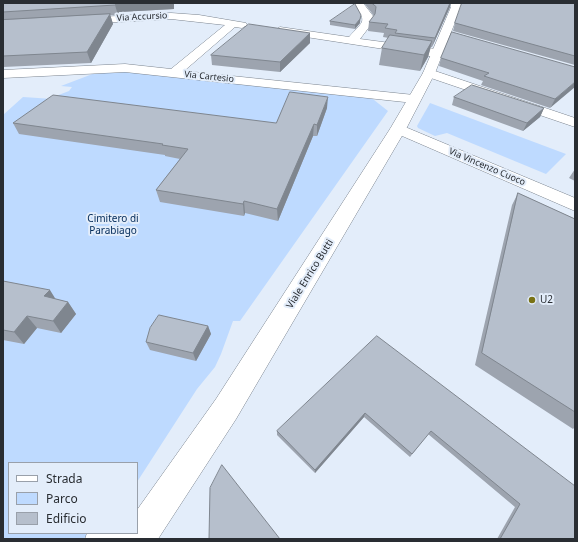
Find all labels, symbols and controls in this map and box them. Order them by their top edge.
street label: Via Accursio [116,10,168,24]
street label: Via Cartesio [184,69,234,85]
street label: Via Vincenzo Cuoco [447,146,527,188]
park label: Cimitero di Parabiago [87,213,139,236]
street label: Viale Enrico Butti [284,237,336,311]
place label: U2 [540,294,553,306]
marker: U2 [527,295,537,305]
legend [8,462,138,534]
text: Strada [46,470,82,487]
text: Parco [46,490,78,507]
text: Edificio [46,510,87,527]

